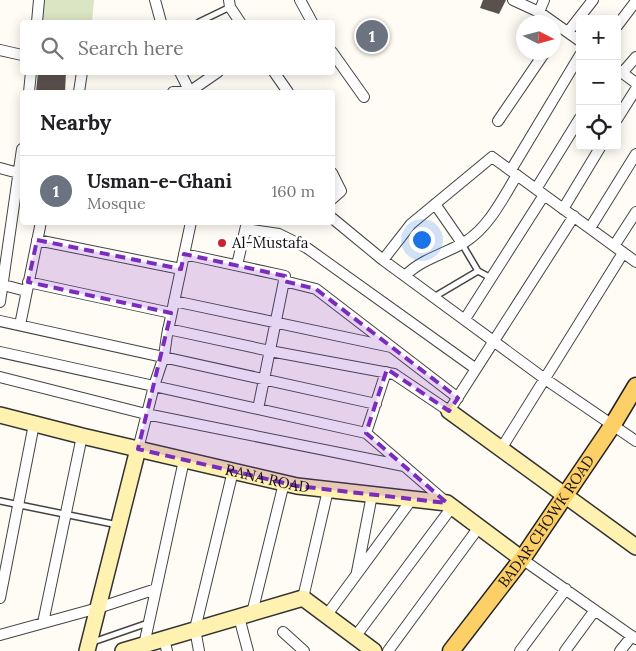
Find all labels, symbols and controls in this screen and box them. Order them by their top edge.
north arrow [516,15,561,60]
map controls [576,15,621,150]
button: + [576,15,621,60]
pin: 1 [356,17,388,55]
search box [20,20,335,75]
icon: search [38,34,66,62]
text: Search here [78,36,184,60]
button: − [576,60,621,105]
button: locate [576,105,621,150]
text: Nearby [40,109,111,136]
text: Usman-e-Ghani [87,169,232,193]
text: 1 [53,181,59,201]
text: 160 m [271,181,315,201]
text: Mosque [87,193,146,213]
your location [409,227,435,253]
place label: Al-Mustafa [231,233,309,252]
marker: Al-Mustafa [216,237,228,249]
street label: BADAR CHOWK ROAD [494,451,598,591]
street label: RANA ROAD [223,460,311,496]

